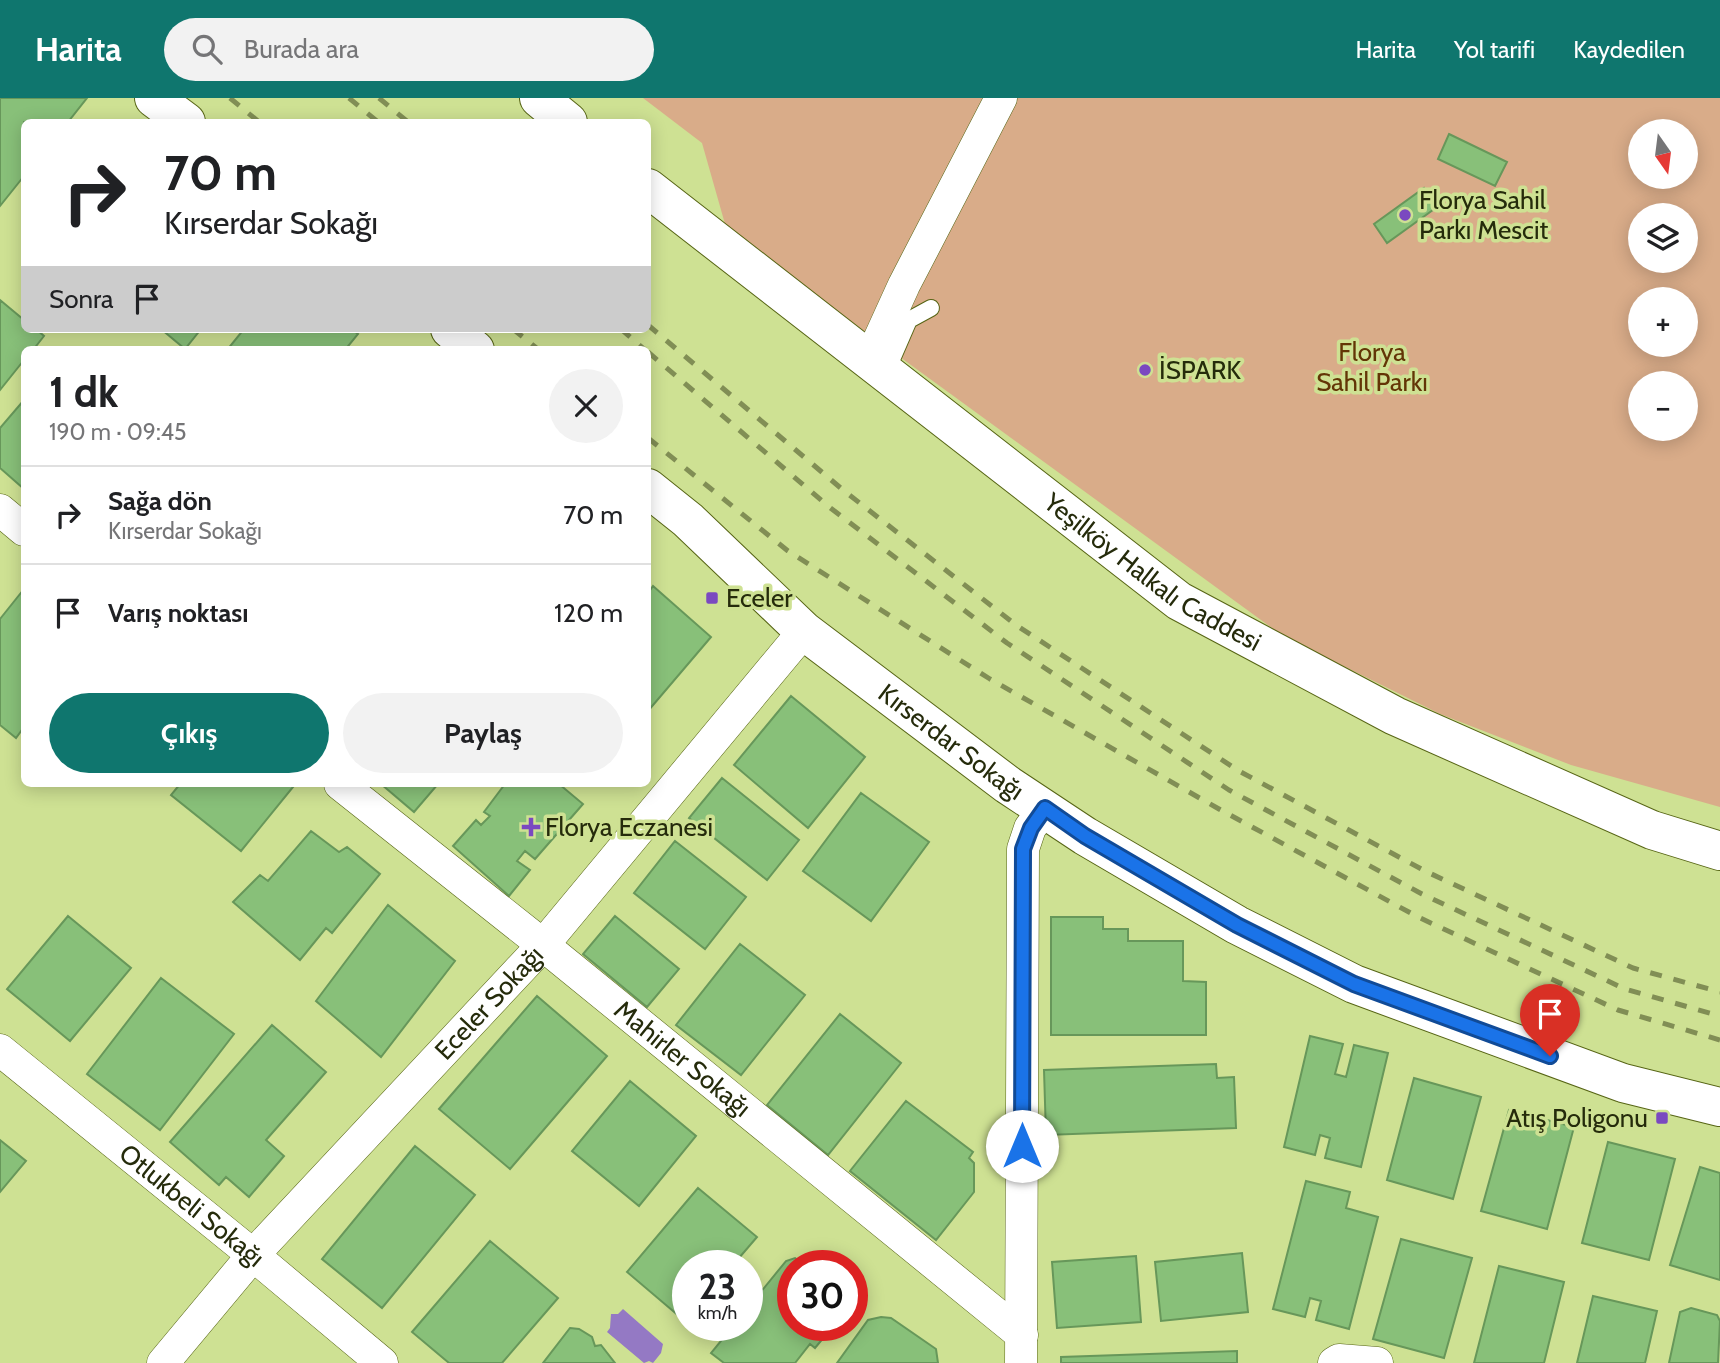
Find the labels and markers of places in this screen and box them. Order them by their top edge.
place label: Florya Sahil Parkı Mescit [1419,184,1548,246]
marker: Florya Sahil Parkı Mescit [1397,207,1413,223]
place label: İSPARK [1159,354,1241,386]
marker: İSPARK [1137,362,1153,378]
place label: Eceler [726,582,793,614]
marker: Eceler [704,590,720,606]
place label: Florya Eczanesi [545,811,713,843]
marker: Florya Eczanesi [523,819,539,835]
pin [1520,984,1580,1056]
place label: Atış Poligonu [1506,1102,1648,1134]
marker: Atış Poligonu [1654,1110,1670,1126]

